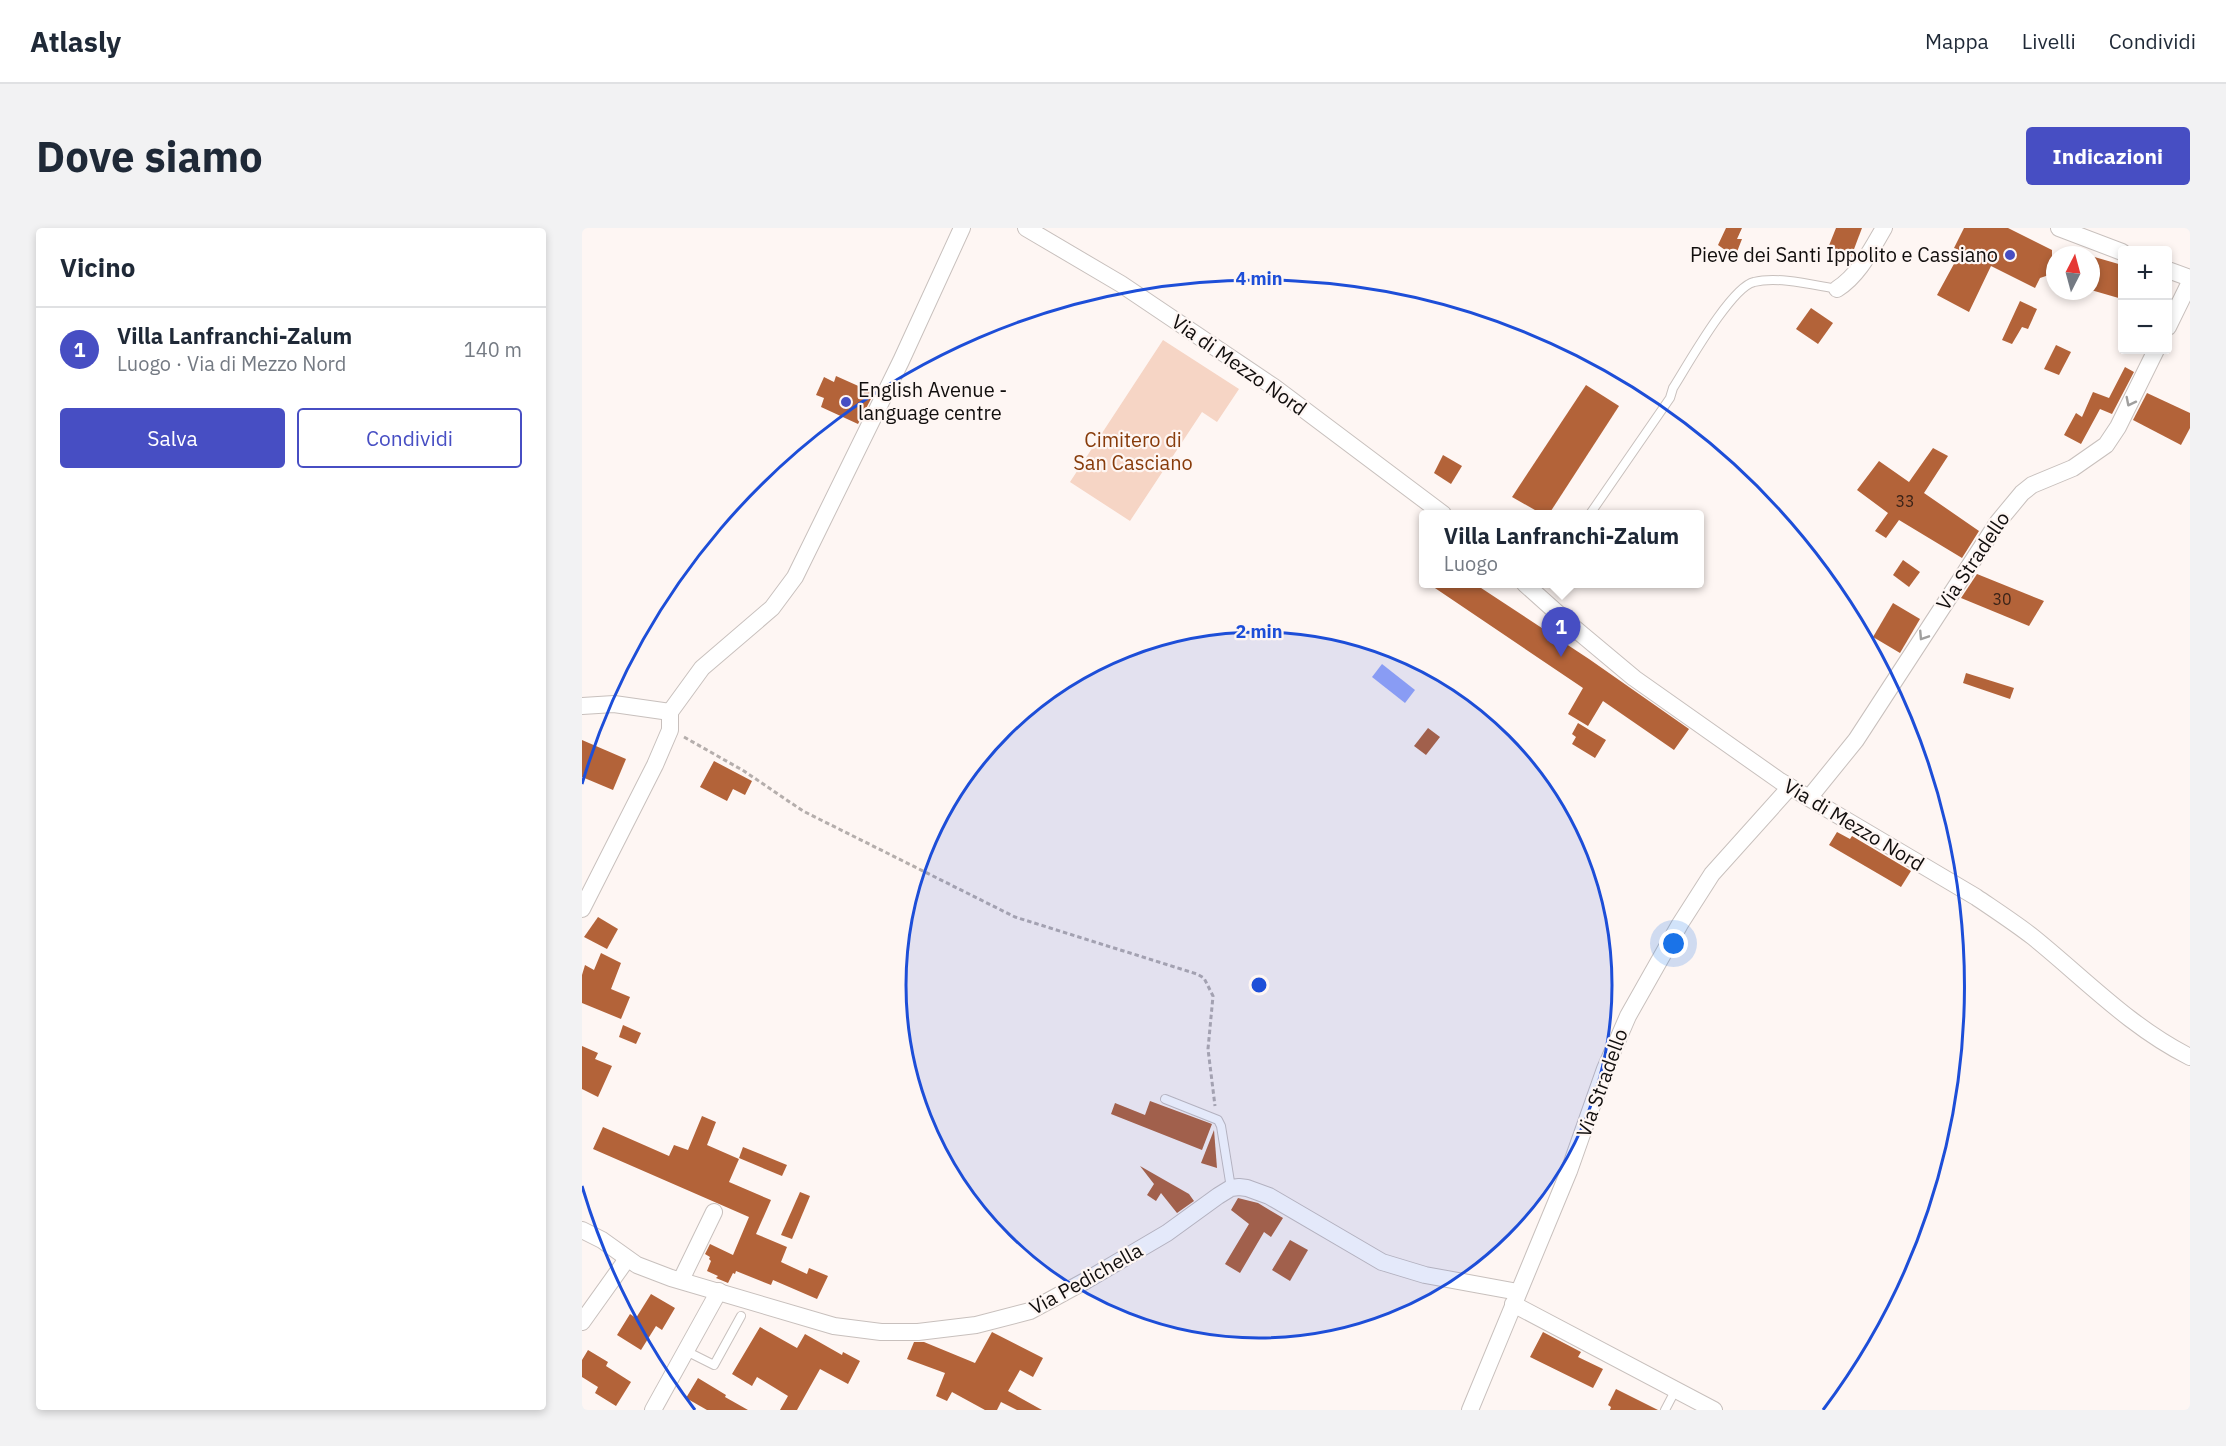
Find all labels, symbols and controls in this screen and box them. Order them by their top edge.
text: Atlasly [30,23,121,60]
text: Mappa [1925,27,1989,55]
text: Livelli [2022,27,2076,55]
text: Condividi [2109,27,2196,55]
button: Indicazioni [2026,127,2190,185]
text: Dove siamo [36,129,263,184]
place label: Pieve dei Santi Ippolito e Cassiano [1690,241,1998,268]
north arrow [2046,246,2100,300]
map controls [2118,246,2172,354]
button: + [2118,246,2172,300]
marker: Pieve dei Santi Ippolito e Cassiano [2003,248,2017,262]
text: Vicino [60,250,135,284]
text: 4 min [1235,267,1283,290]
button: − [2118,300,2172,354]
street label: Via di Mezzo Nord [1166,308,1312,421]
text: Villa Lanfranchi-Zalum [117,321,352,350]
text: 1 [74,336,86,363]
text: 140 m [464,336,522,363]
text: Luogo · Via di Mezzo Nord [117,350,346,377]
place label: English Avenue - language centre [858,376,1007,426]
marker: English Avenue - language centre [839,395,853,409]
one-way arrow [2126,395,2138,406]
button: Salva [60,408,285,468]
button: Condividi [297,408,522,468]
park label: Cimitero di San Casciano [1073,426,1193,476]
house number: 33 [1895,491,1915,511]
street label: Via Stradello [1930,506,2016,615]
popup [1419,510,1704,588]
text: Villa Lanfranchi-Zalum [1444,521,1679,550]
text: Luogo [1444,550,1498,577]
house number: 30 [1992,589,2012,609]
pin: 1 [1542,608,1580,657]
text: 2 min [1235,620,1283,643]
one-way arrow [1919,629,1930,640]
street label: Via di Mezzo Nord [1779,772,1930,877]
your location [1659,929,1688,958]
centre of rings [1249,975,1269,995]
street label: Via Stradello [1569,1025,1634,1141]
street label: Via Pedichella [1024,1236,1148,1321]

